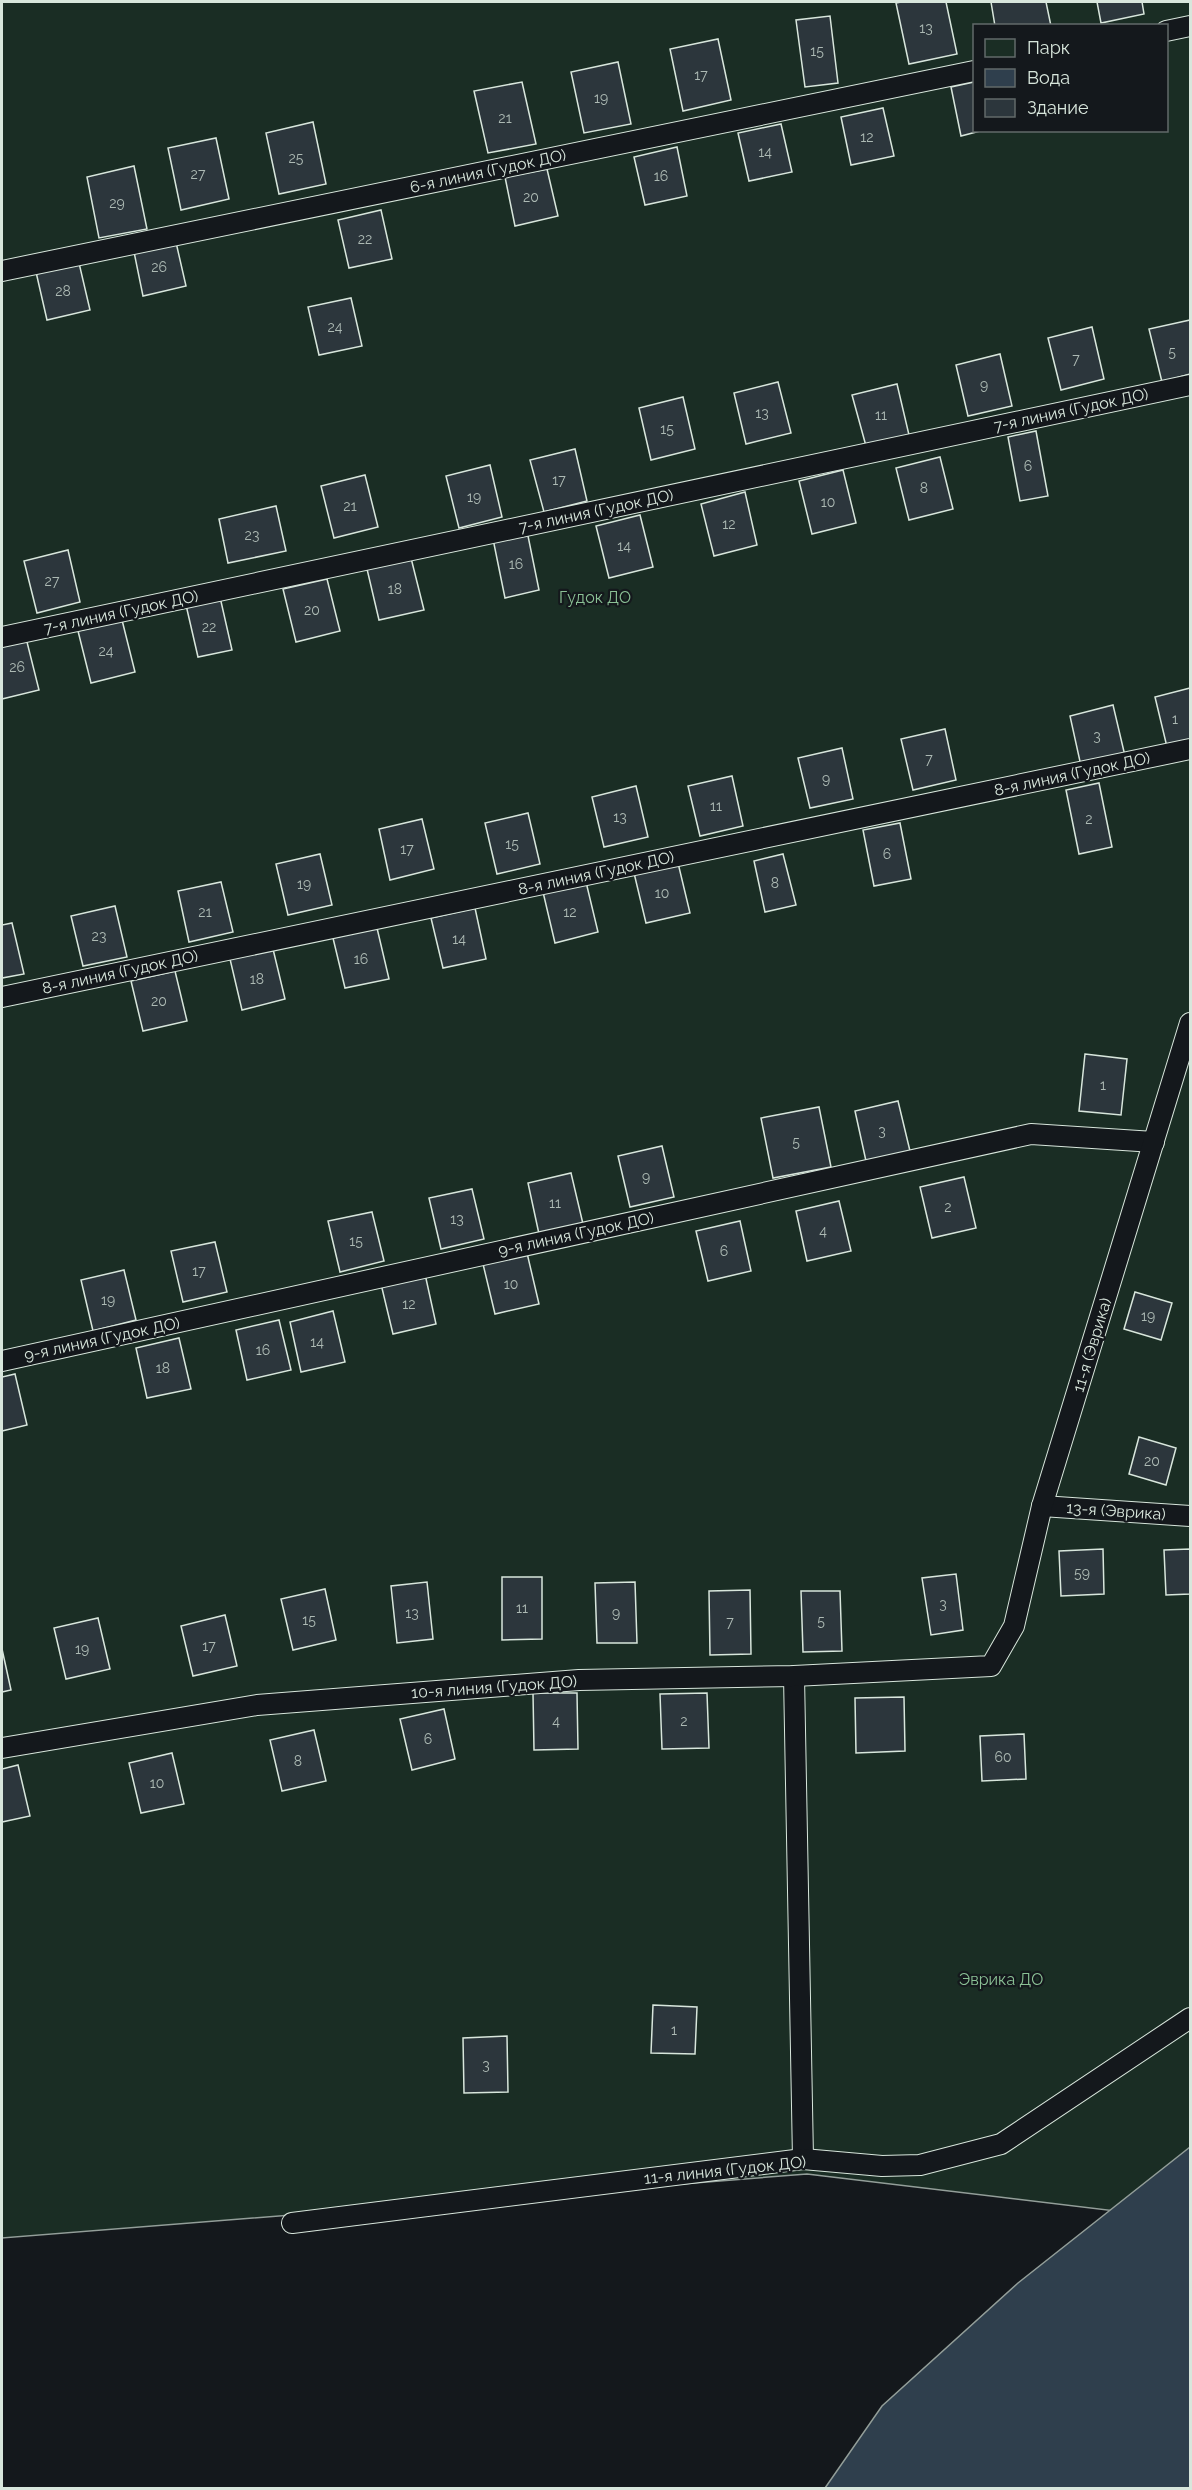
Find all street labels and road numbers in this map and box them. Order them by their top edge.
street label: 6-я линия (Гудок ДО) [408,145,568,197]
street label: 7-я линия (Гудок ДО) [992,384,1150,436]
street label: 7-я линия (Гудок ДО) [517,485,675,537]
street label: 7-я линия (Гудок ДО) [42,586,200,638]
street label: 8-я линия (Гудок ДО) [992,748,1152,800]
street label: 8-я линия (Гудок ДО) [516,847,676,899]
street label: 8-я линия (Гудок ДО) [40,946,200,998]
street label: 9-я линия (Гудок ДО) [496,1208,656,1260]
street label: 11-я (Эврика) [1069,1296,1115,1394]
street label: 9-я линия (Гудок ДО) [22,1313,182,1365]
street label: 13-я (Эврика) [1066,1498,1166,1524]
street label: 10-я линия (Гудок ДО) [411,1672,577,1702]
street label: 11-я линия (Гудок ДО) [643,2152,807,2188]

